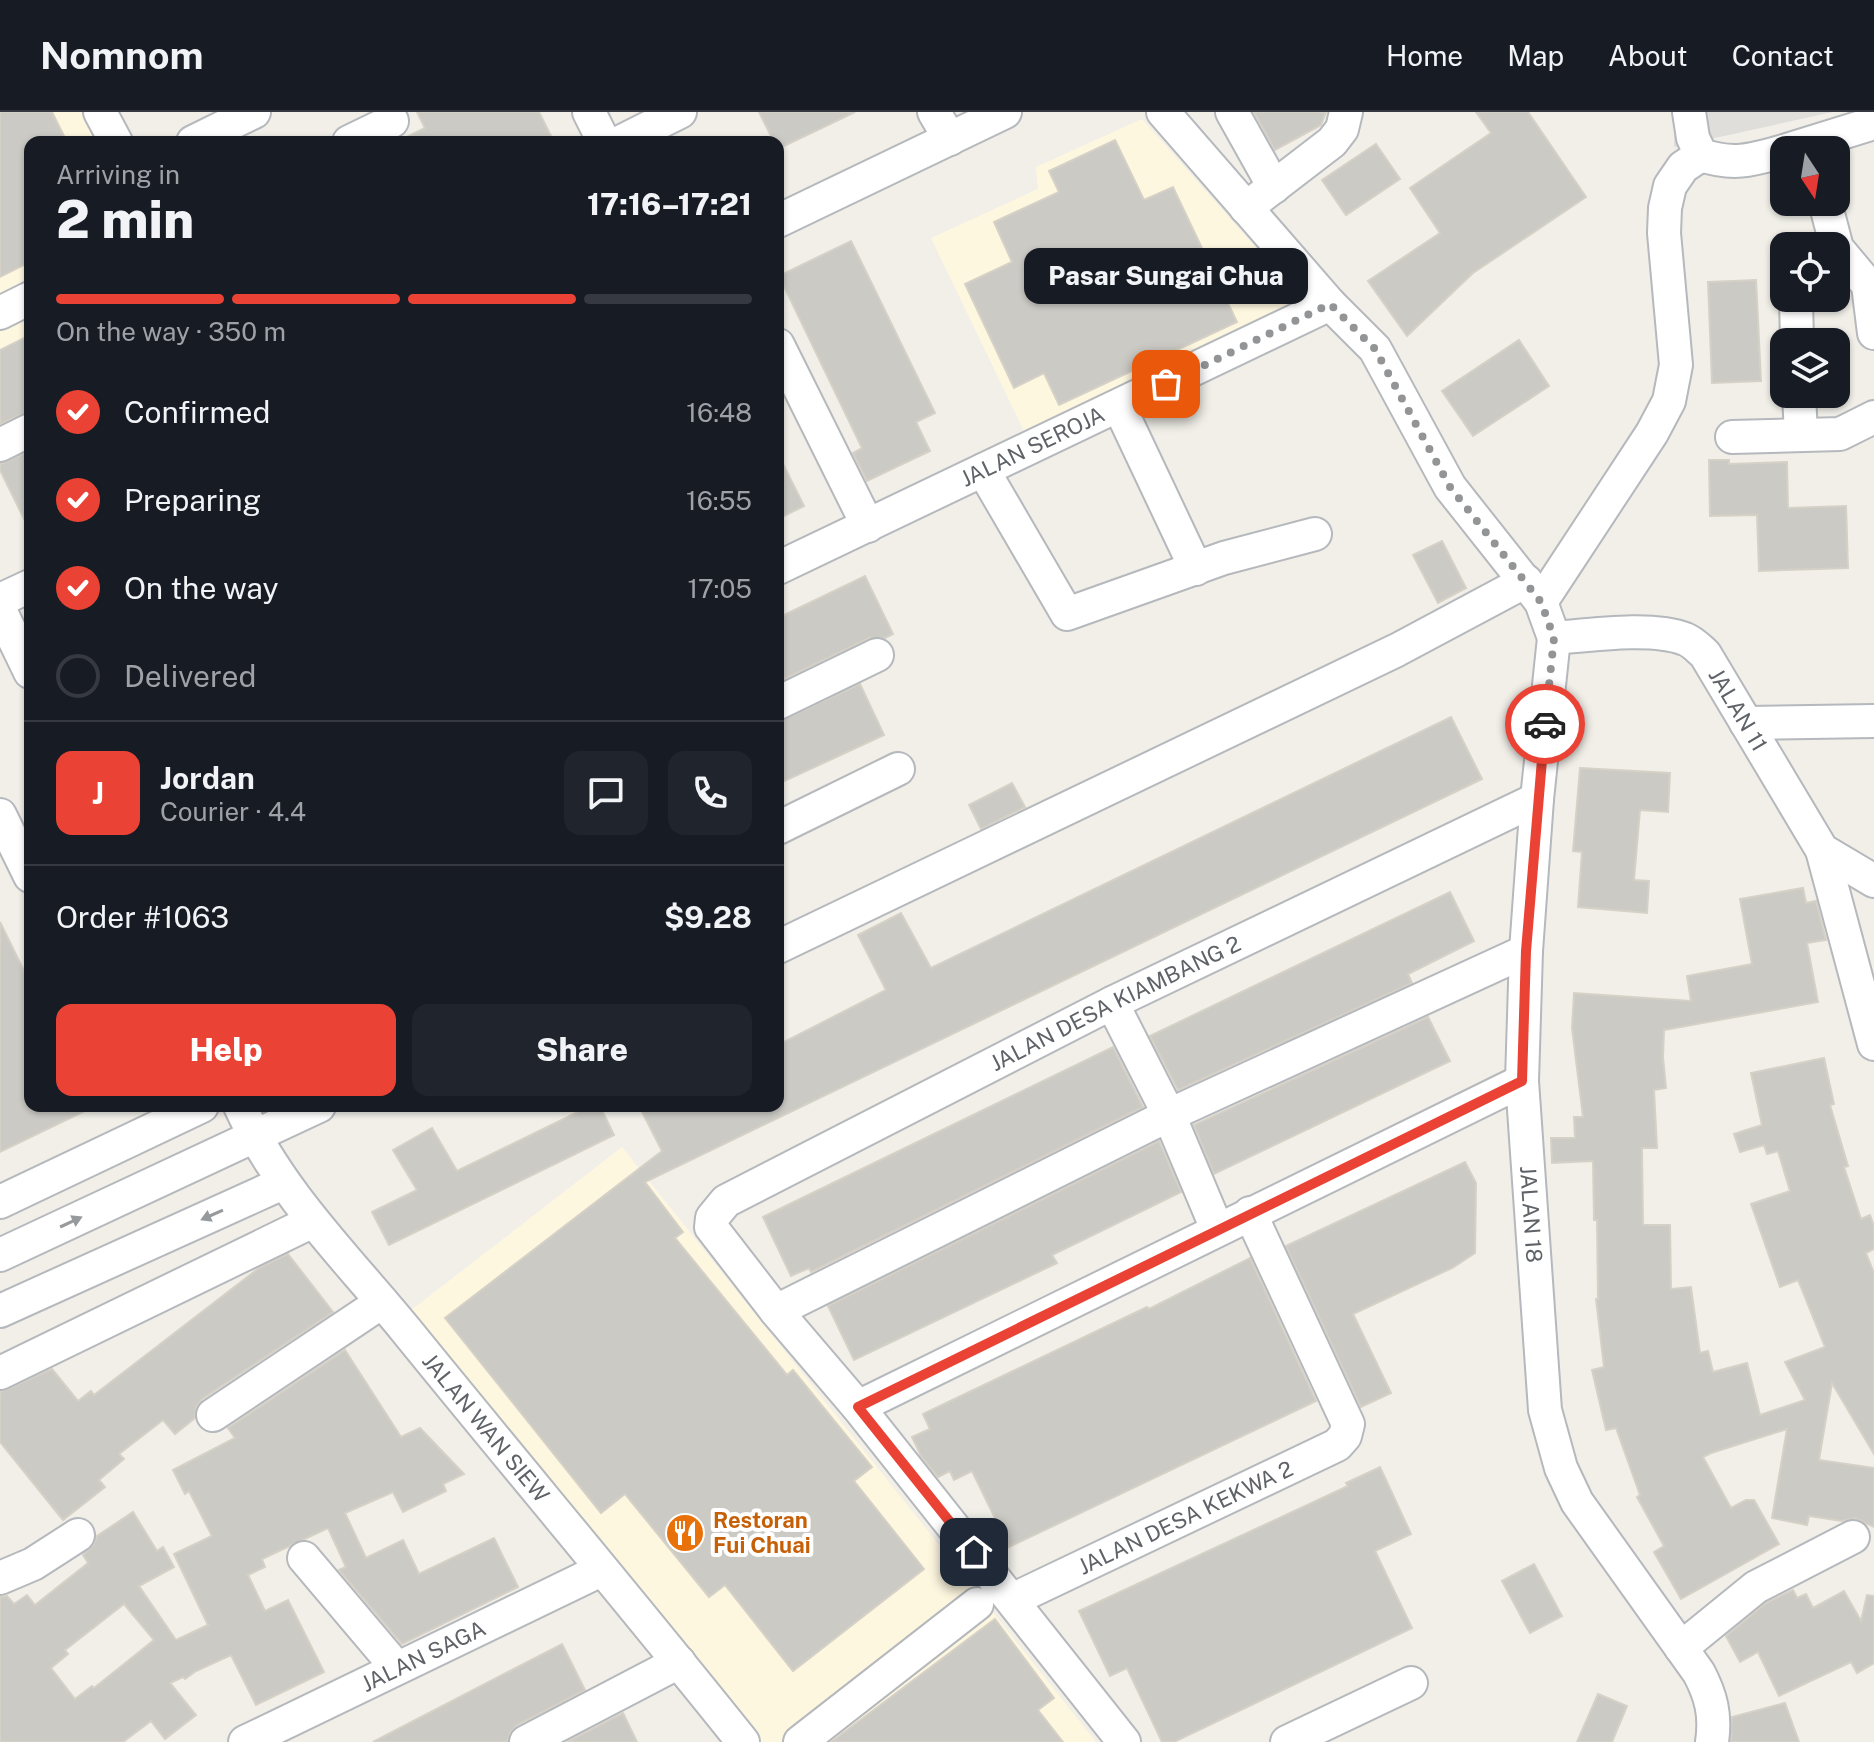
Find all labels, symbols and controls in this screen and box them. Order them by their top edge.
text: Nomnom [40,33,204,78]
text: Home [1386,39,1463,72]
text: Map [1507,39,1564,72]
text: About [1608,39,1688,72]
text: Contact [1732,39,1834,72]
north arrow [1770,136,1850,216]
map controls [1770,136,1850,408]
text: Arriving in [56,159,180,190]
text: 17:16–17:21 [587,186,752,222]
text: 2 min [56,189,194,250]
button: locate [1770,232,1850,312]
callout: Pasar Sungai Chua [1024,248,1308,304]
text: Pasar Sungai Chua [1048,260,1284,291]
text: On the way · 350 m [56,316,286,347]
button: layers [1770,328,1850,408]
pin [1132,350,1200,418]
icon: bag [1144,362,1188,406]
icon: check [56,390,100,434]
text: Confirmed [124,394,270,430]
text: 16:48 [686,397,752,428]
street label: JALAN SEROJA [956,401,1109,492]
icon: check [56,478,100,522]
text: Preparing [124,482,261,518]
text: 16:55 [686,485,752,516]
icon: check [56,566,100,610]
text: On the way [124,570,278,606]
text: 17:05 [687,573,752,604]
text: Delivered [124,658,256,694]
street label: JALAN 11 [1704,664,1773,756]
courier [1505,684,1585,764]
icon: car [1523,702,1567,746]
button: chat [564,751,648,835]
button: phone [668,751,752,835]
text: Jordan [160,760,255,796]
text: J [92,775,104,811]
text: Courier · 4.4 [160,796,306,827]
text: Order #1063 [56,899,229,935]
text: $9.28 [664,899,752,935]
street label: JALAN DESA KIAMBANG 2 [986,930,1245,1076]
button: Help [56,1004,396,1096]
button: Share [412,1004,752,1096]
street label: JALAN 18 [1515,1165,1548,1264]
one-way arrow [200,1208,223,1222]
one-way arrow [59,1216,82,1229]
street label: JALAN WAN SIEW [417,1348,555,1507]
street label: JALAN DESA KEKWA 2 [1074,1455,1297,1580]
place label: Restoran Fui Chuai [713,1507,811,1558]
restaurant icon: Restoran Fui Chuai [664,1512,706,1554]
pin [940,1518,1008,1586]
icon: home [952,1530,996,1574]
street label: JALAN SAGA [357,1615,490,1697]

